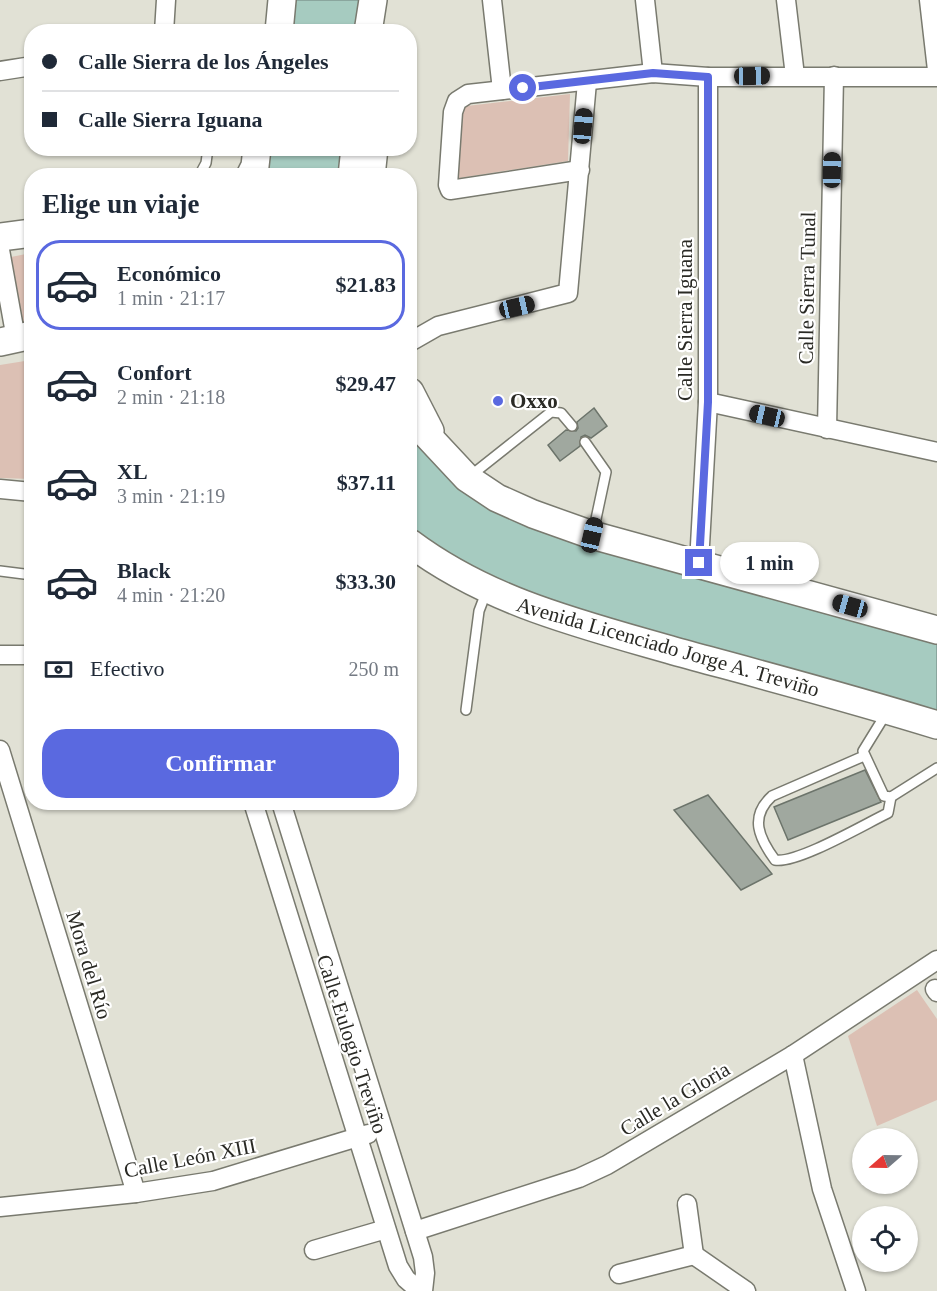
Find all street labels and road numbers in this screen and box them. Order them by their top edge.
street label: Calle Sierra Tunal [794,211,820,365]
street label: Calle Sierra Iguana [673,238,697,401]
street label: Avenida Licenciado Jorge A. Treviño [514,592,822,702]
street label: Mora del Río [61,908,117,1022]
street label: Calle Eulogio Treviño [312,952,392,1136]
street label: Calle la Gloria [616,1057,735,1141]
street label: Calle León XIII [122,1133,258,1183]

